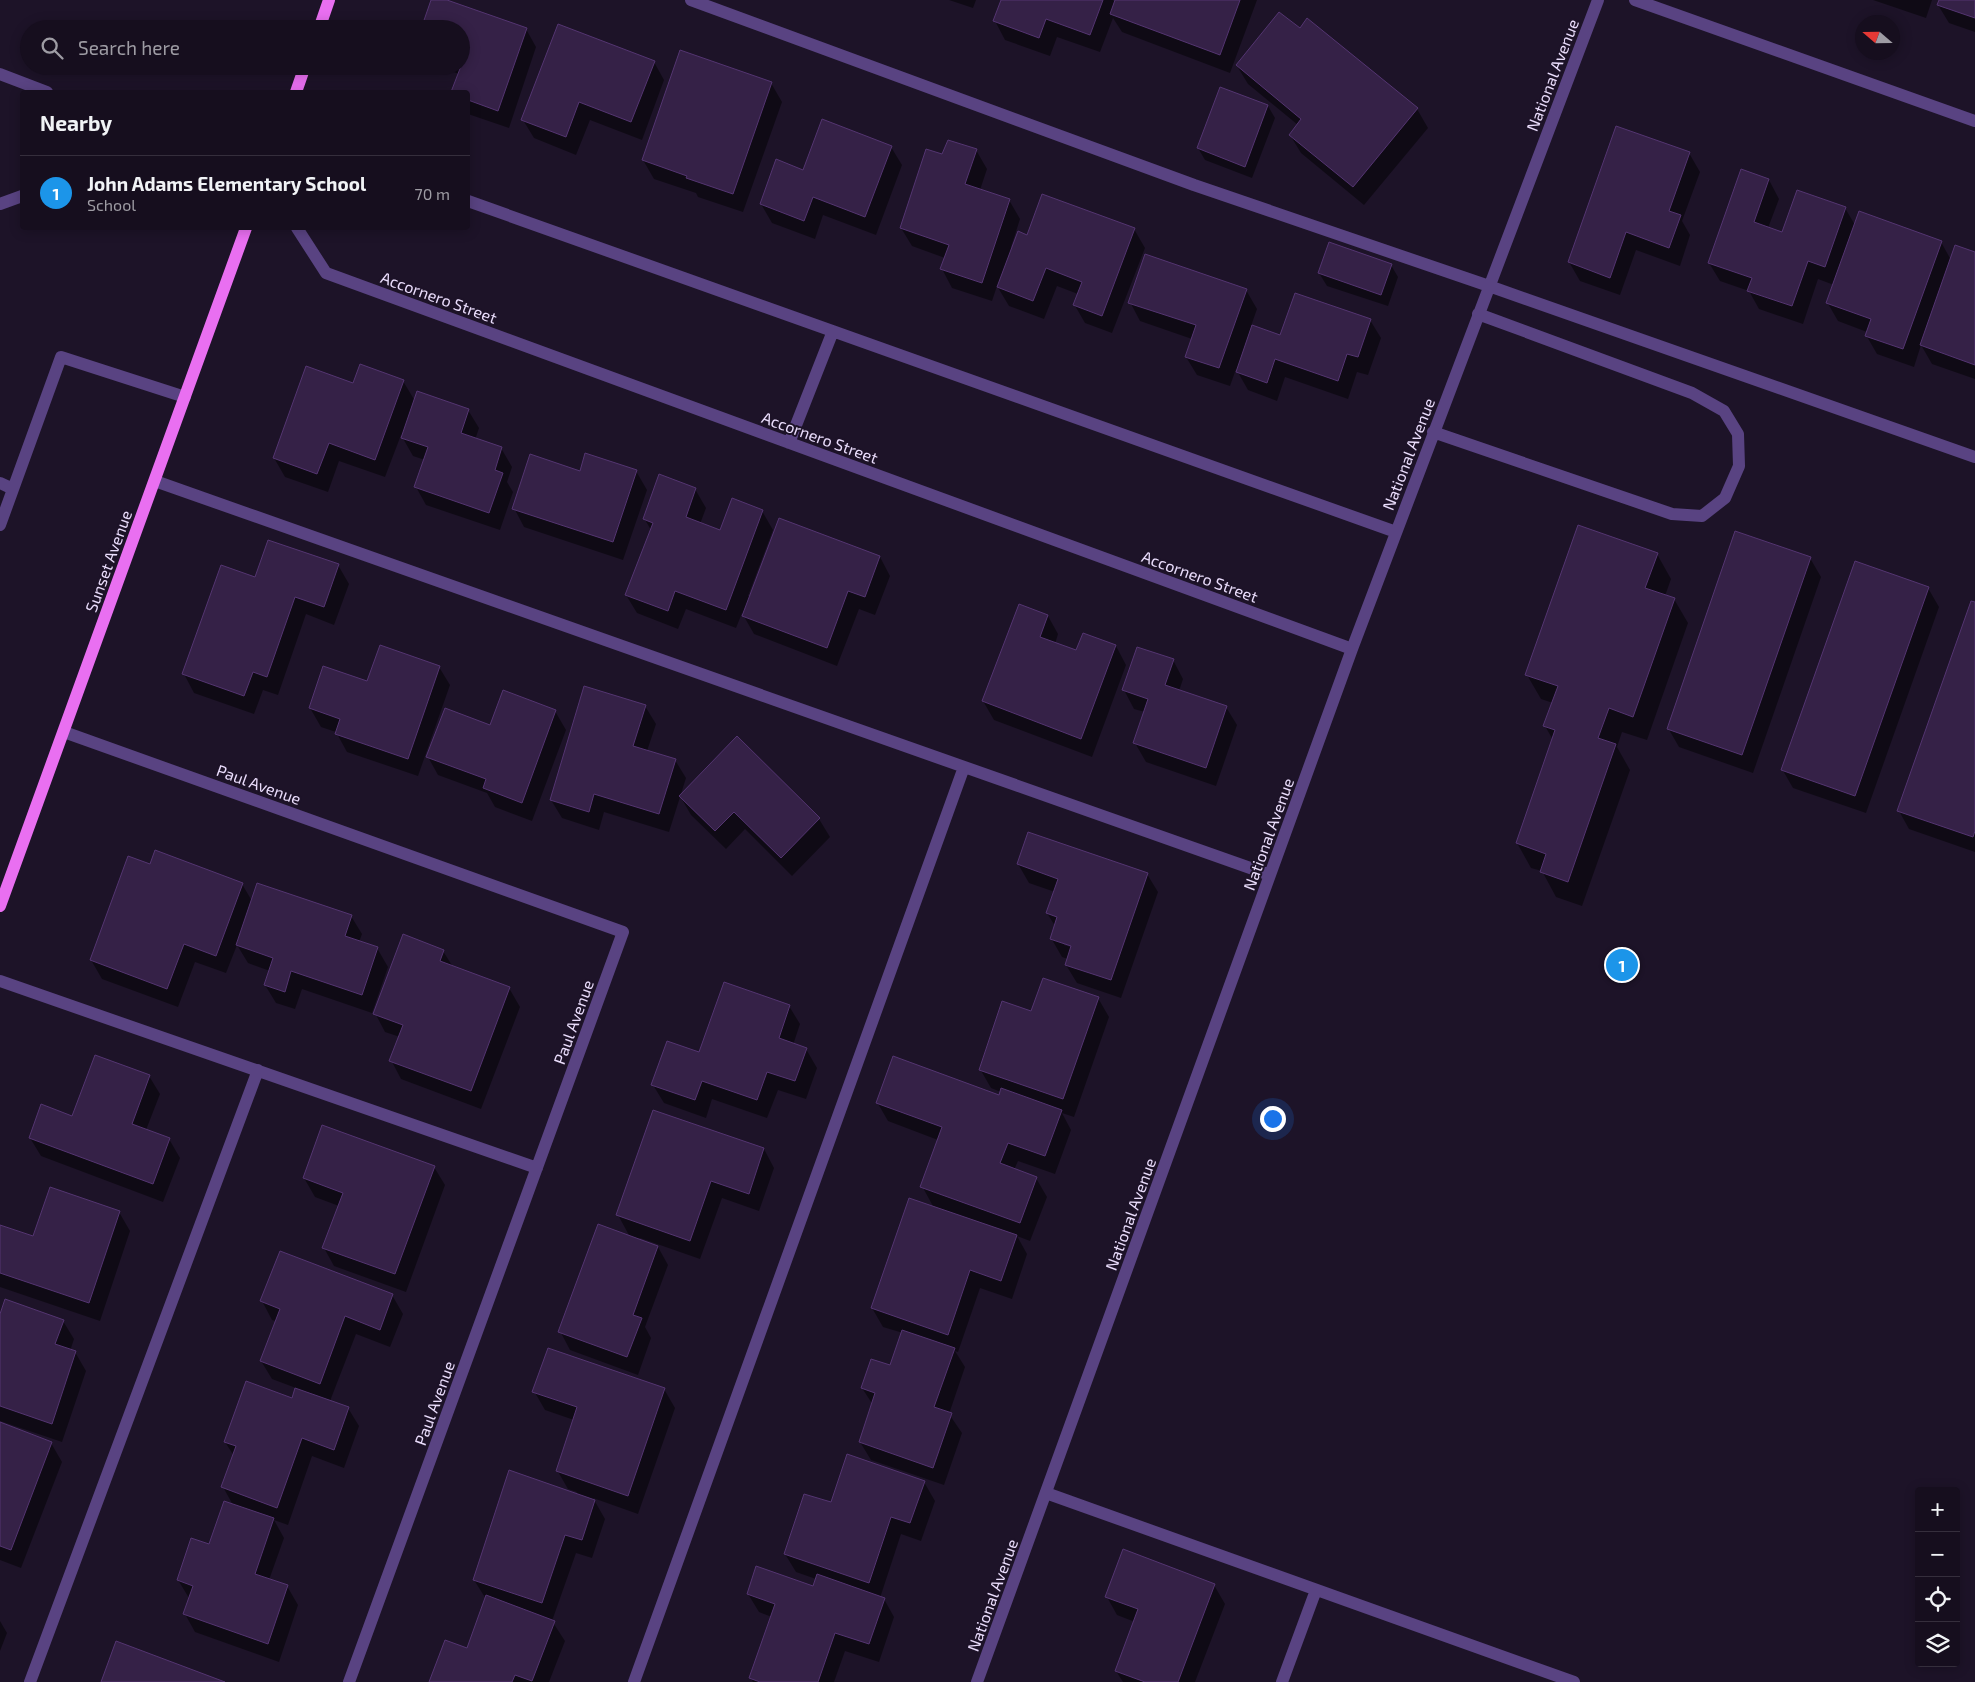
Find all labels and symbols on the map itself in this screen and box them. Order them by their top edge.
north arrow [1855,15,1900,60]
street label: National Avenue [1522,16,1582,134]
street label: Accornero Street [378,267,500,327]
street label: National Avenue [1378,395,1438,513]
street label: Accornero Street [759,407,881,467]
street label: Sunset Avenue [81,507,135,615]
street label: Accornero Street [1139,546,1261,606]
street label: Paul Avenue [214,760,304,808]
street label: National Avenue [1239,775,1297,893]
pin: 1 [1606,946,1638,984]
street label: Paul Avenue [549,977,597,1067]
your location [1260,1106,1286,1132]
street label: National Avenue [1101,1155,1159,1273]
street label: Paul Avenue [410,1358,458,1448]
street label: National Avenue [963,1536,1021,1654]

